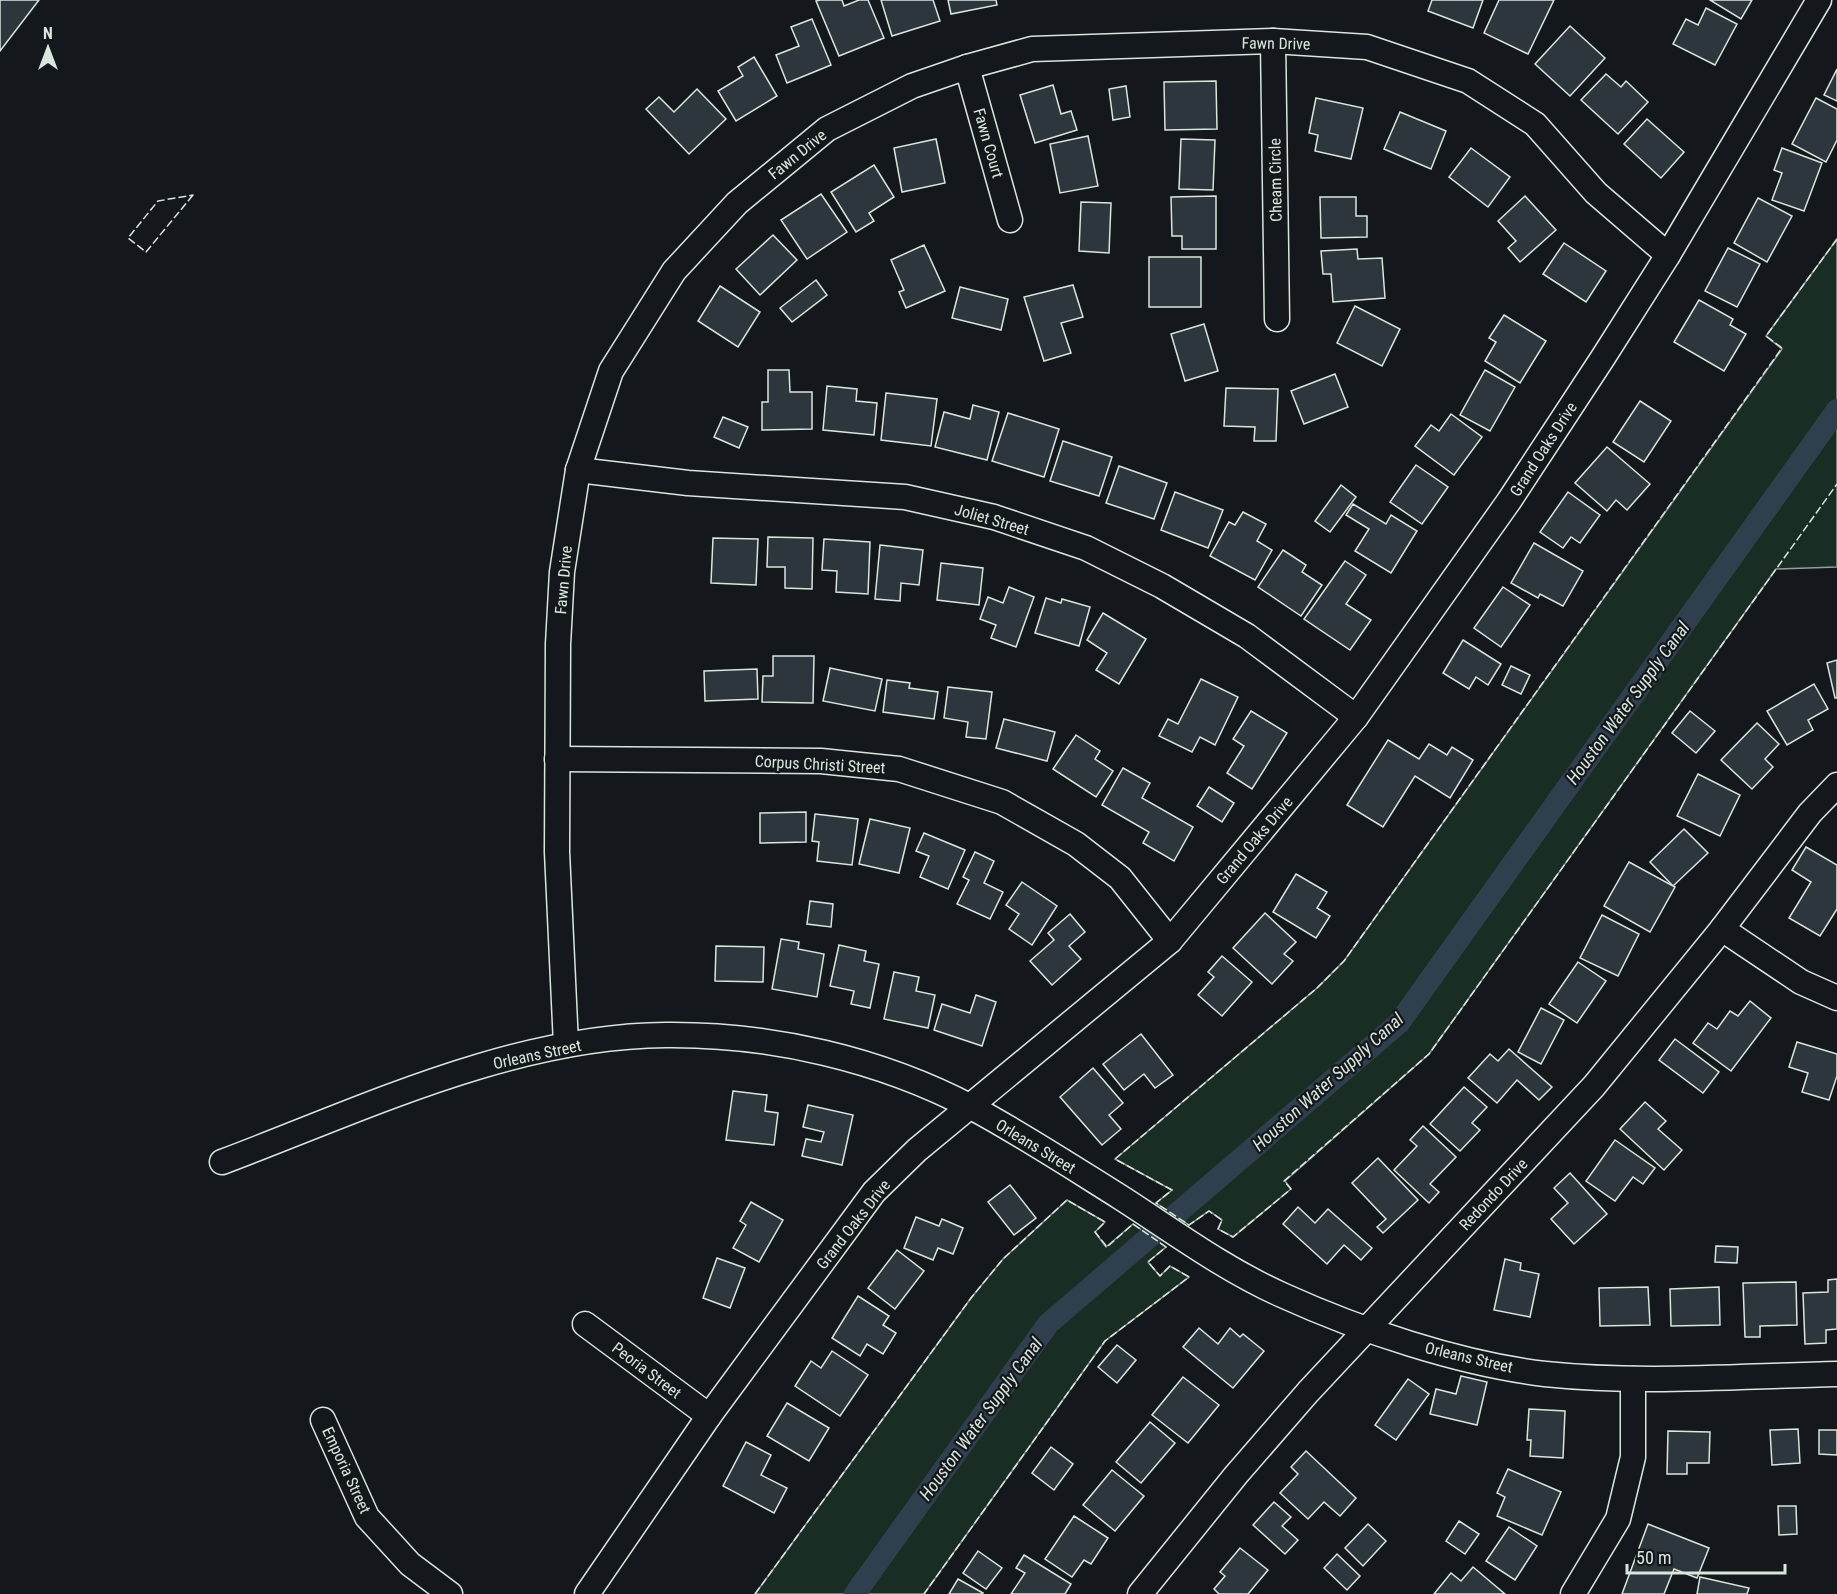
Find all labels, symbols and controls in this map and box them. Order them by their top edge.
north arrow [18,18,78,78]
text: N [43,24,53,43]
street label: Fawn Drive [1241,33,1311,54]
street label: Fawn Court [969,106,1008,180]
street label: Fawn Drive [765,125,830,183]
street label: Cheam Circle [1265,138,1286,222]
street label: Grand Oaks Drive [1506,399,1581,500]
street label: Joliet Street [952,500,1032,539]
street label: Fawn Drive [551,545,576,615]
water label: Houston Water Supply Canal [1562,617,1694,788]
street label: Corpus Christi Street [754,752,886,777]
street label: Grand Oaks Drive [1212,793,1297,888]
water label: Houston Water Supply Canal [1248,1008,1408,1155]
street label: Orleans Street [491,1036,583,1073]
street label: Orleans Street [992,1115,1079,1178]
street label: Redondo Drive [1455,1154,1531,1234]
street label: Grand Oaks Drive [813,1176,894,1273]
water label: Houston Water Supply Canal [915,1333,1047,1504]
street label: Peoria Street [608,1338,685,1403]
street label: Orleans Street [1423,1338,1515,1377]
street label: Emporia Street [318,1424,375,1517]
scale bar [1627,1537,1784,1575]
text: 50 m [1636,1547,1671,1568]

